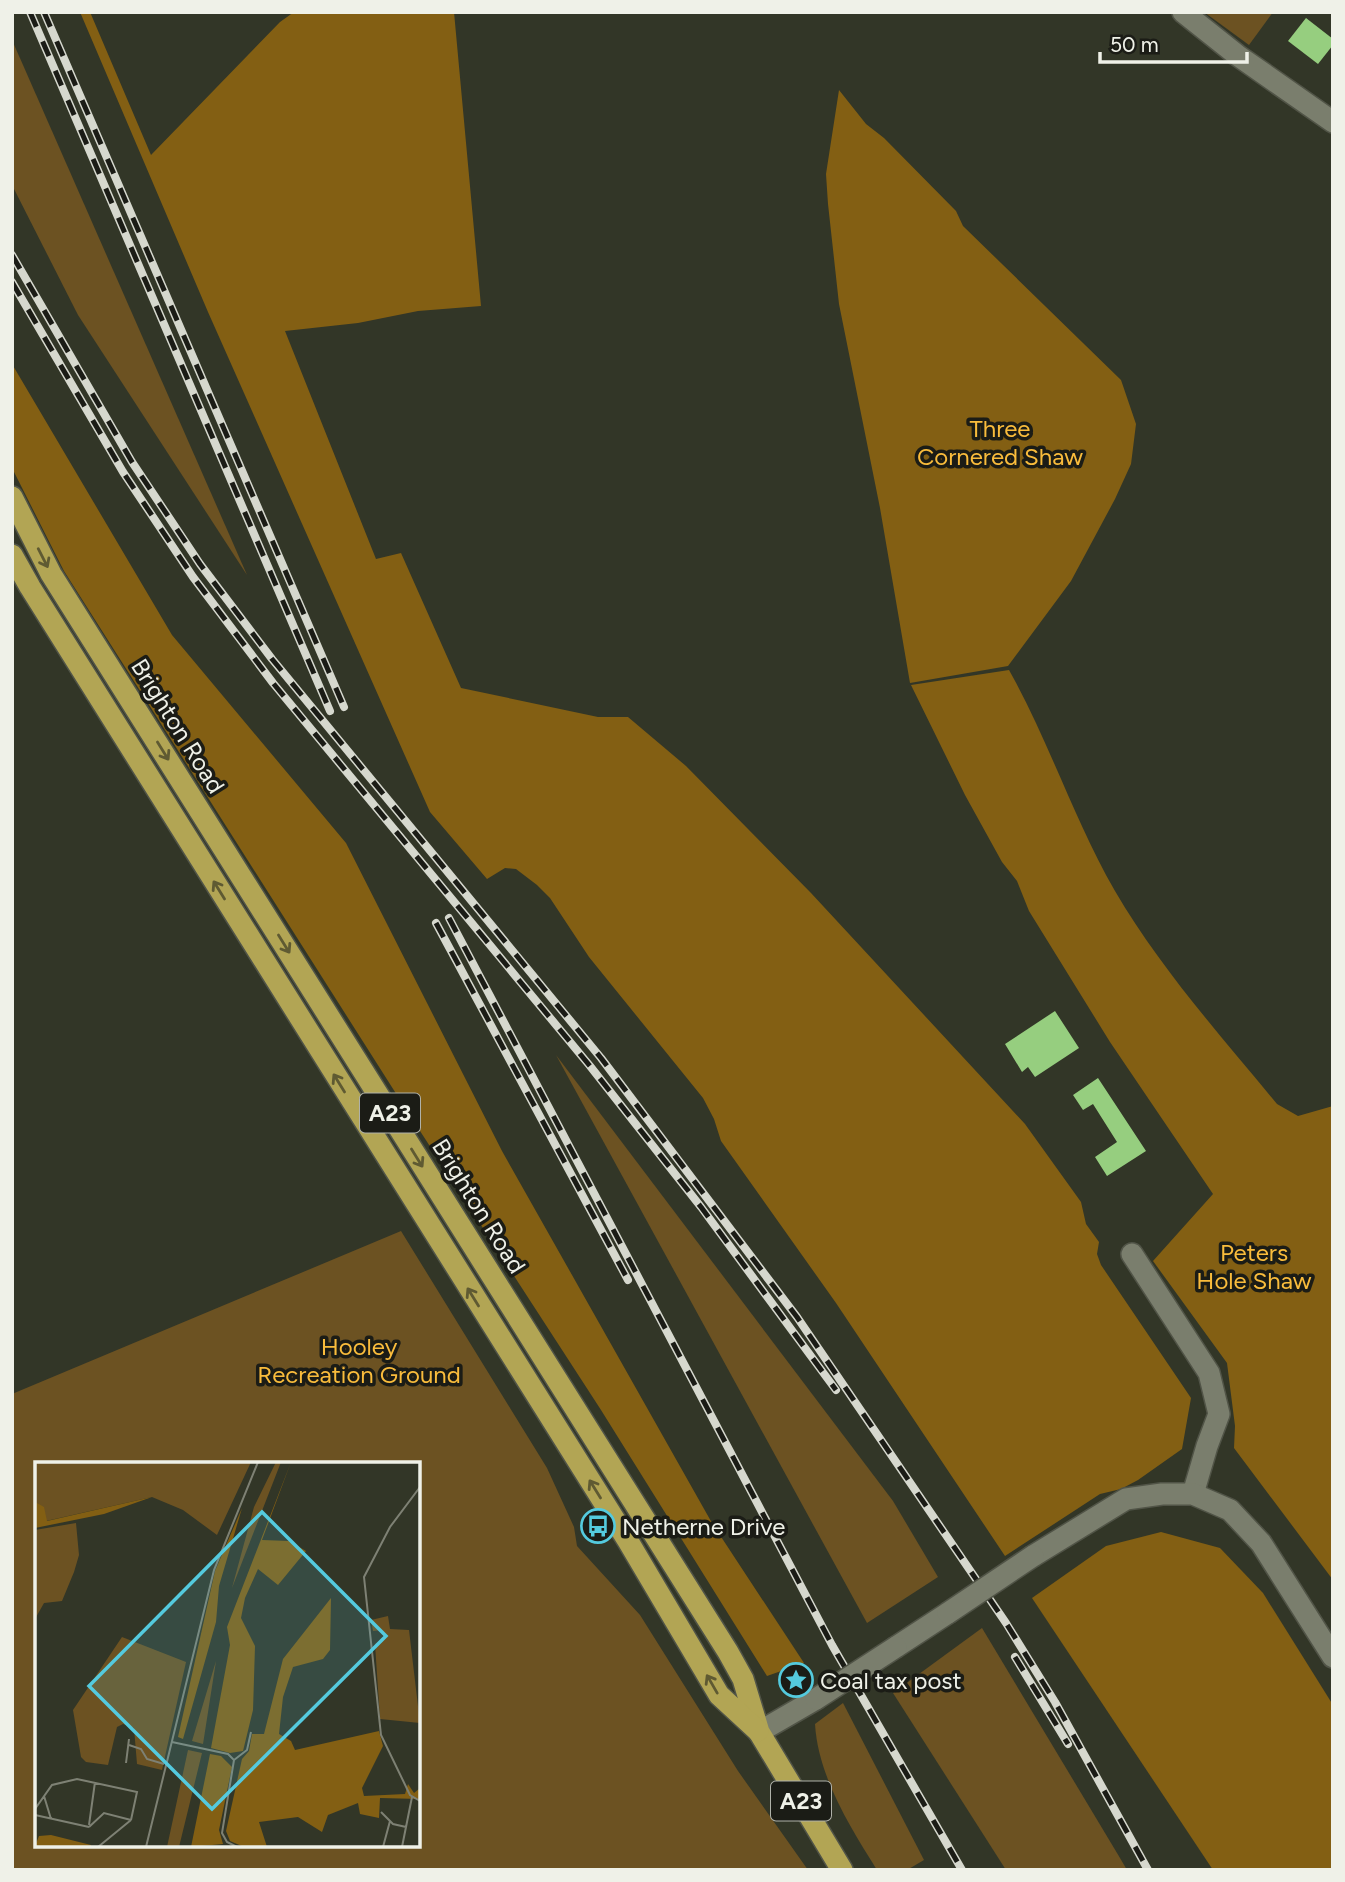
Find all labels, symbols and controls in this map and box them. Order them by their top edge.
scale bar [1100,21,1247,65]
text: 50 m [1110,32,1159,57]
park label: Three Cornered Shaw [917,414,1083,471]
one-way arrow [37,547,51,568]
street label: Brighton Road [125,653,231,799]
one-way arrow [156,741,170,761]
one-way arrow [211,881,225,901]
one-way arrow [276,934,291,953]
one-way arrow [332,1074,346,1094]
road number: A23 [360,1094,420,1132]
street label: Brighton Road [426,1133,532,1279]
one-way arrow [411,1147,425,1167]
park label: Peters Hole Shaw [1196,1238,1312,1295]
one-way arrow [466,1288,480,1307]
park label: Hooley Recreation Ground [257,1332,461,1389]
inset map [35,1462,420,1847]
one-way arrow [587,1480,602,1499]
bus stop icon: Netherne Drive [579,1507,617,1545]
place label: Netherne Drive [622,1512,785,1541]
place icon: Coal tax post [777,1661,815,1699]
place label: Coal tax post [820,1666,962,1695]
one-way arrow [705,1674,719,1694]
road number: A23 [771,1782,831,1820]

